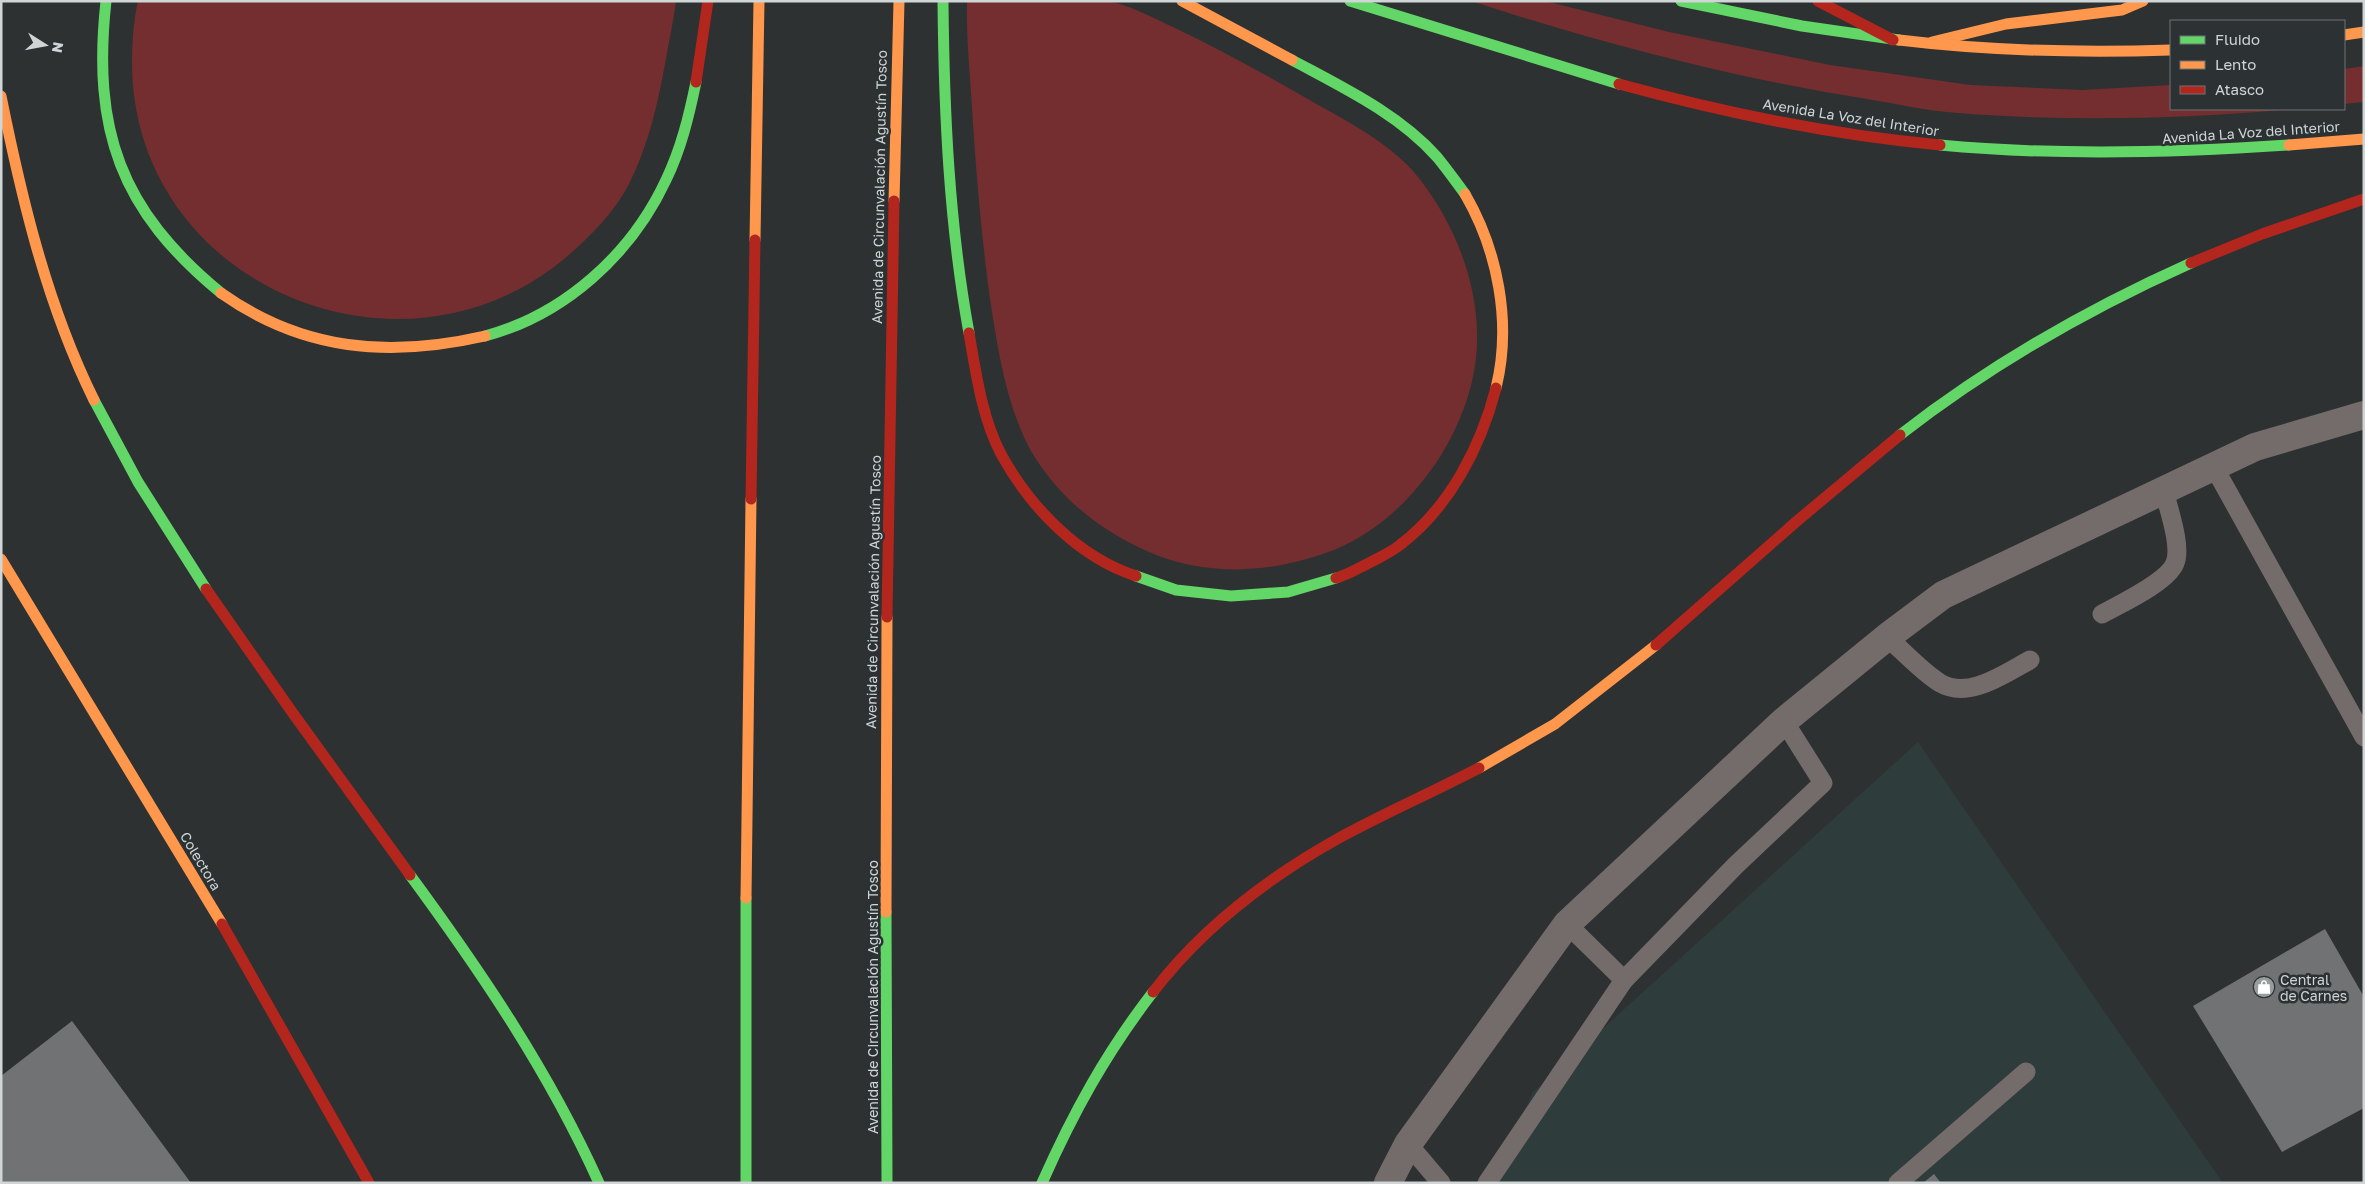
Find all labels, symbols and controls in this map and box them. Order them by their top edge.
north arrow [20,20,70,70]
legend [2170,20,2345,110]
text: Fluido [2215,30,2260,48]
text: N [49,41,68,54]
street label: Avenida de Circunvalación Agustín Tosco [868,50,890,324]
text: Lento [2215,55,2256,73]
text: Atasco [2215,80,2264,98]
street label: Avenida La Voz del Interior [1762,95,1941,139]
street label: Avenida La Voz del Interior [2162,117,2341,147]
street label: Avenida de Circunvalación Agustín Tosco [862,455,884,729]
street label: Colectora [177,829,225,893]
street label: Avenida de Circunvalación Agustín Tosco [864,860,881,1134]
place label: Central de Carnes [2280,971,2347,1004]
shop icon: Central de Carnes [2252,975,2276,999]

